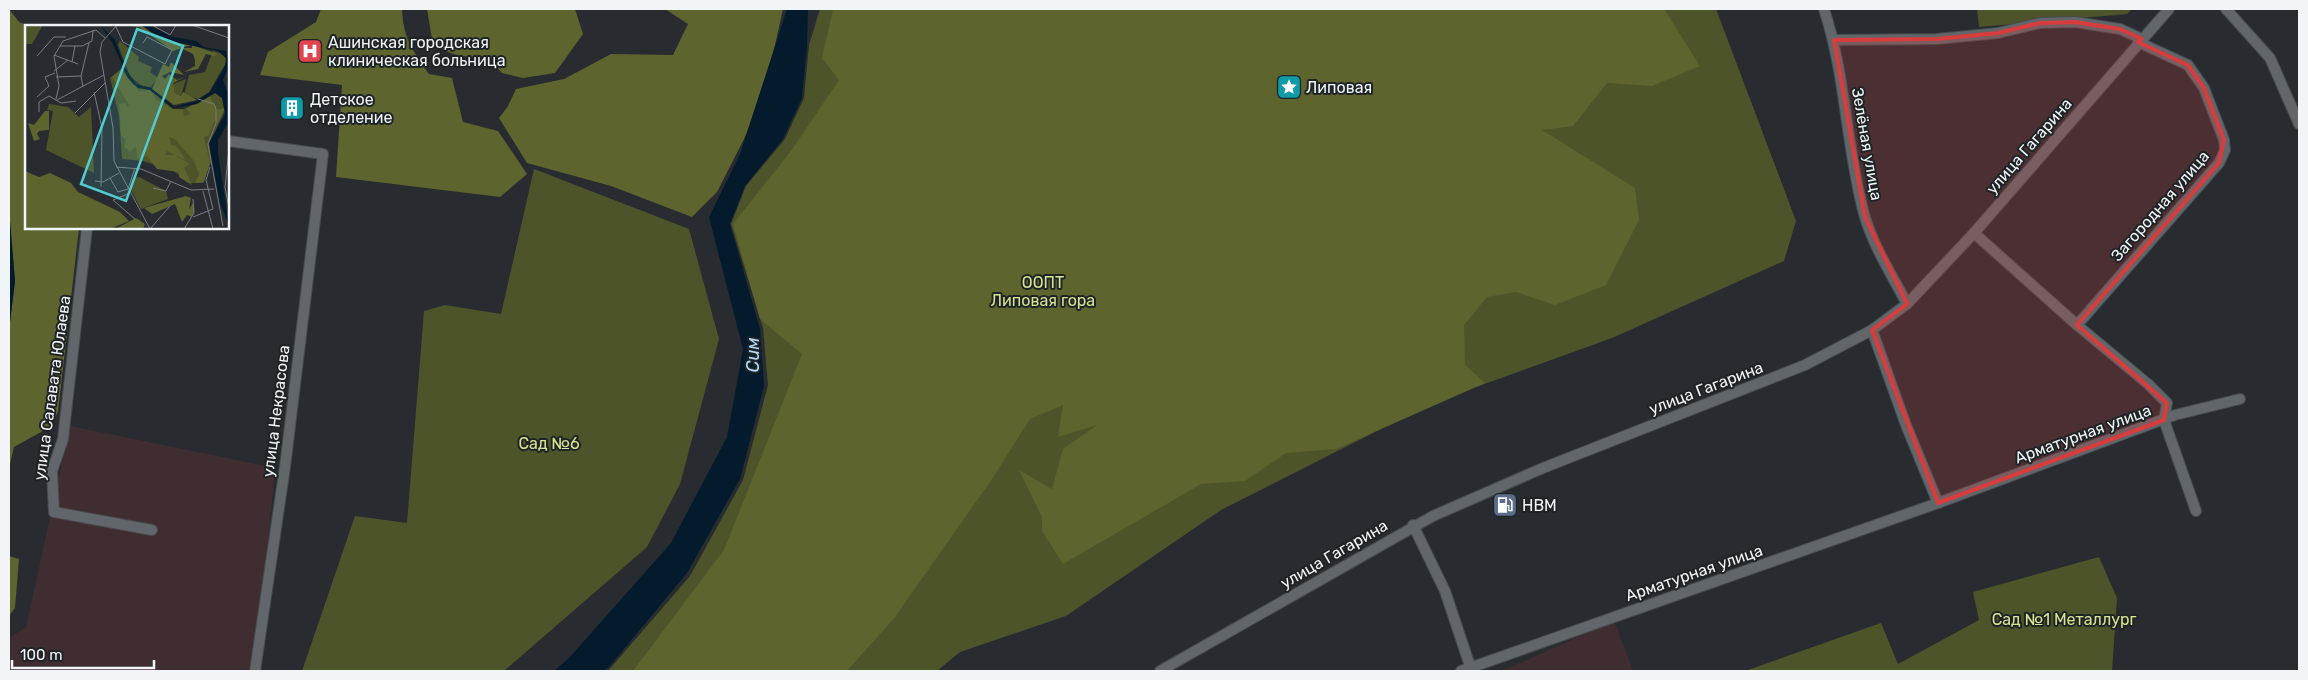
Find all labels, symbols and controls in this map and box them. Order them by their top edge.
inset map [25,25,229,229]
place label: Ашинская городская клиническая больница [328,33,506,70]
hospital icon: Ашинская городская клиническая больница [297,38,323,64]
place icon: Липовая [1276,74,1302,100]
place label: Липовая [1306,78,1372,97]
street label: Зелёная улица [1848,86,1886,202]
place label: Детское отделение [310,90,393,127]
street label: улица Гагарина [1982,94,2076,198]
building icon: Детское отделение [279,95,305,121]
street label: Загородная улица [2107,147,2213,265]
park label: ООПТ Липовая гора [991,273,1095,310]
street label: улица Салавата Юлаева [30,294,74,482]
water label: Сим [742,337,764,373]
street label: улица Некрасова [258,344,294,478]
street label: улица Гагарина [1646,358,1766,418]
street label: Арматурная улица [2012,400,2154,468]
park label: Сад №6 [518,434,580,453]
fuel station icon: НВМ [1492,492,1518,518]
place label: НВМ [1522,496,1557,515]
street label: улица Гагарина [1277,516,1391,592]
street label: Арматурная улица [1623,541,1765,605]
park label: Сад №1 Металлург [1992,610,2136,629]
scale bar [12,638,155,670]
text: 100 m [20,646,62,664]

